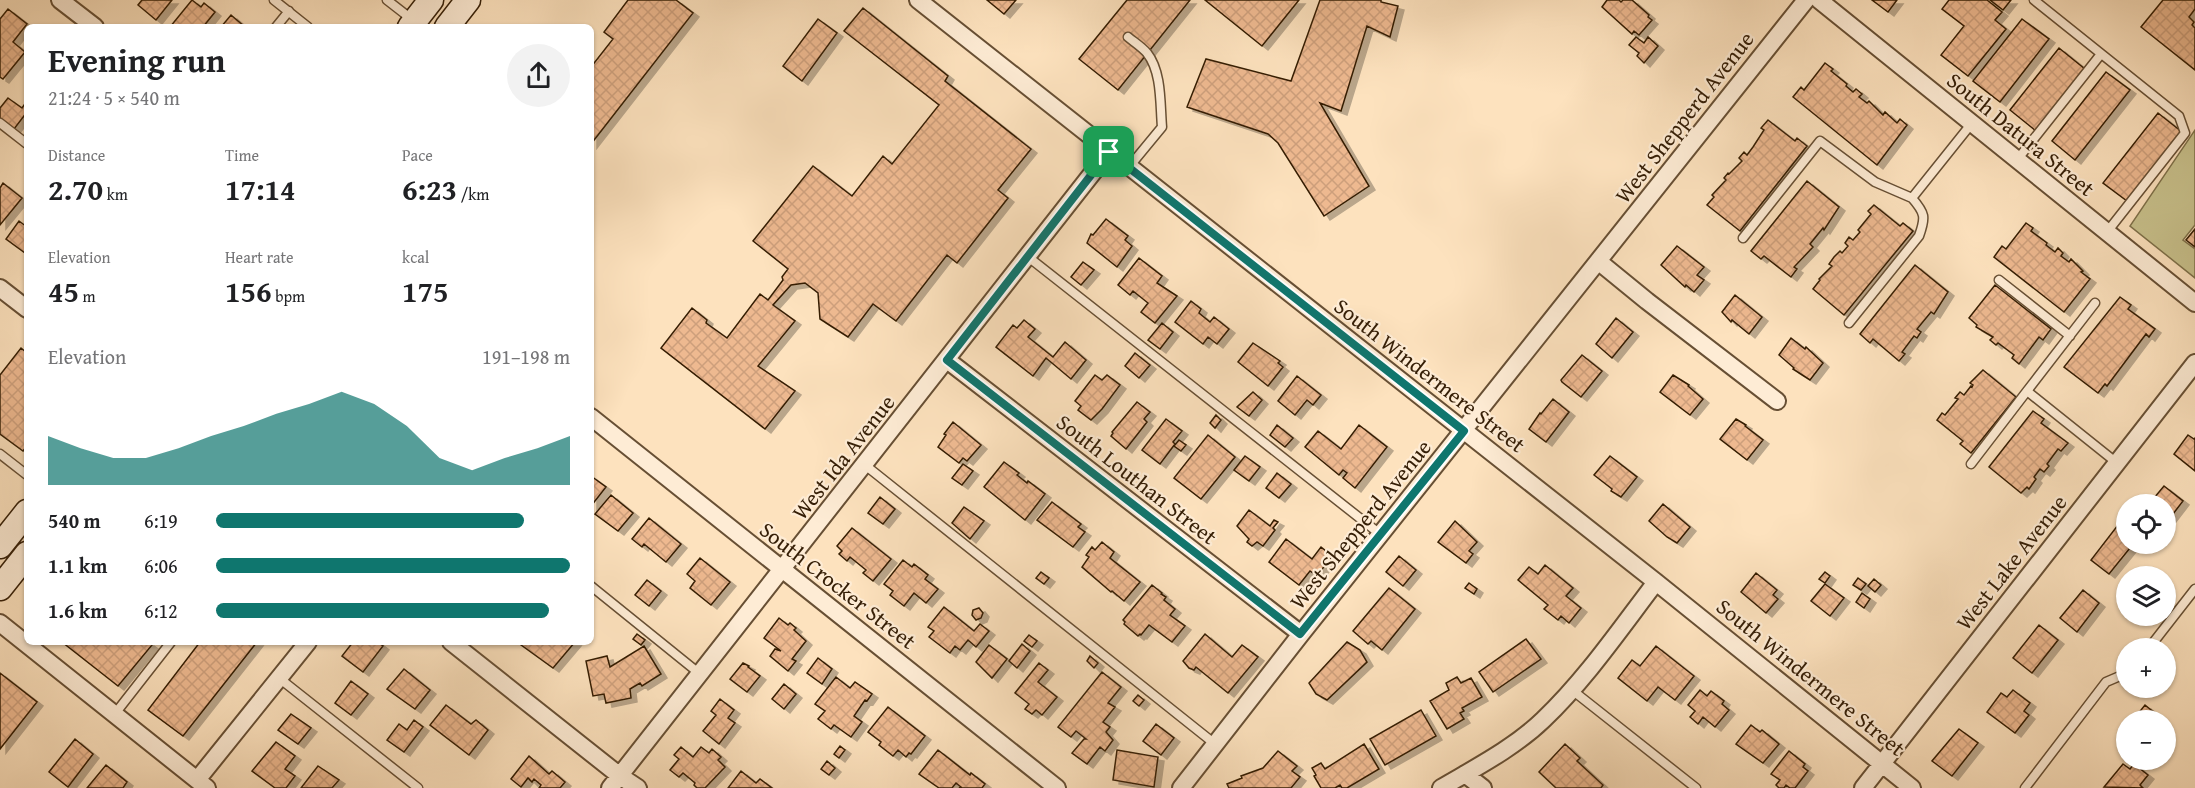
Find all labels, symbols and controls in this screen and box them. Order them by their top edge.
street label: West Shepperd Avenue [1607,24,1761,210]
text: Evening run [48,36,225,84]
button: share [507,44,570,107]
street label: South Datura Street [1940,64,2102,204]
text: 21:24 · 5 × 540 m [48,83,180,112]
pin [1083,126,1134,177]
icon: arrive [1092,135,1125,168]
text: Distance [48,143,105,167]
text: Time [225,143,259,167]
text: Pace [402,143,433,167]
text: 2.70 [48,167,103,211]
text: 17:14 [225,167,296,211]
text: 6:23 [402,167,457,211]
text: km [103,182,128,206]
text: /km [457,182,489,206]
text: Elevation [48,245,111,269]
text: Heart rate [225,245,294,269]
text: kcal [402,245,429,269]
text: 45 [48,269,79,313]
text: 156 [225,269,272,313]
text: 175 [402,269,449,313]
text: m [79,284,96,308]
text: bpm [272,284,305,308]
street label: South Windermere Street [1328,290,1533,460]
text: Elevation [48,342,126,371]
text: 191–198 m [482,342,570,371]
street label: West Ida Avenue [784,388,902,526]
street label: South Louthan Street [1050,406,1224,552]
street label: West Shepperd Avenue [1281,432,1439,616]
street label: West Lake Avenue [1948,487,2074,637]
map controls [2116,494,2176,770]
button: locate [2116,494,2176,554]
text: 540 m [48,506,101,535]
text: 6:19 [144,506,178,535]
street label: South Crocker Street [753,514,923,656]
text: 1.1 km [48,551,107,580]
text: 6:06 [144,551,178,580]
button: layers [2116,566,2176,626]
street label: South Windermere Street [1710,591,1913,764]
text: 1.6 km [48,596,107,625]
text: 6:12 [144,596,178,625]
button: + [2116,638,2176,698]
button: − [2116,710,2176,770]

